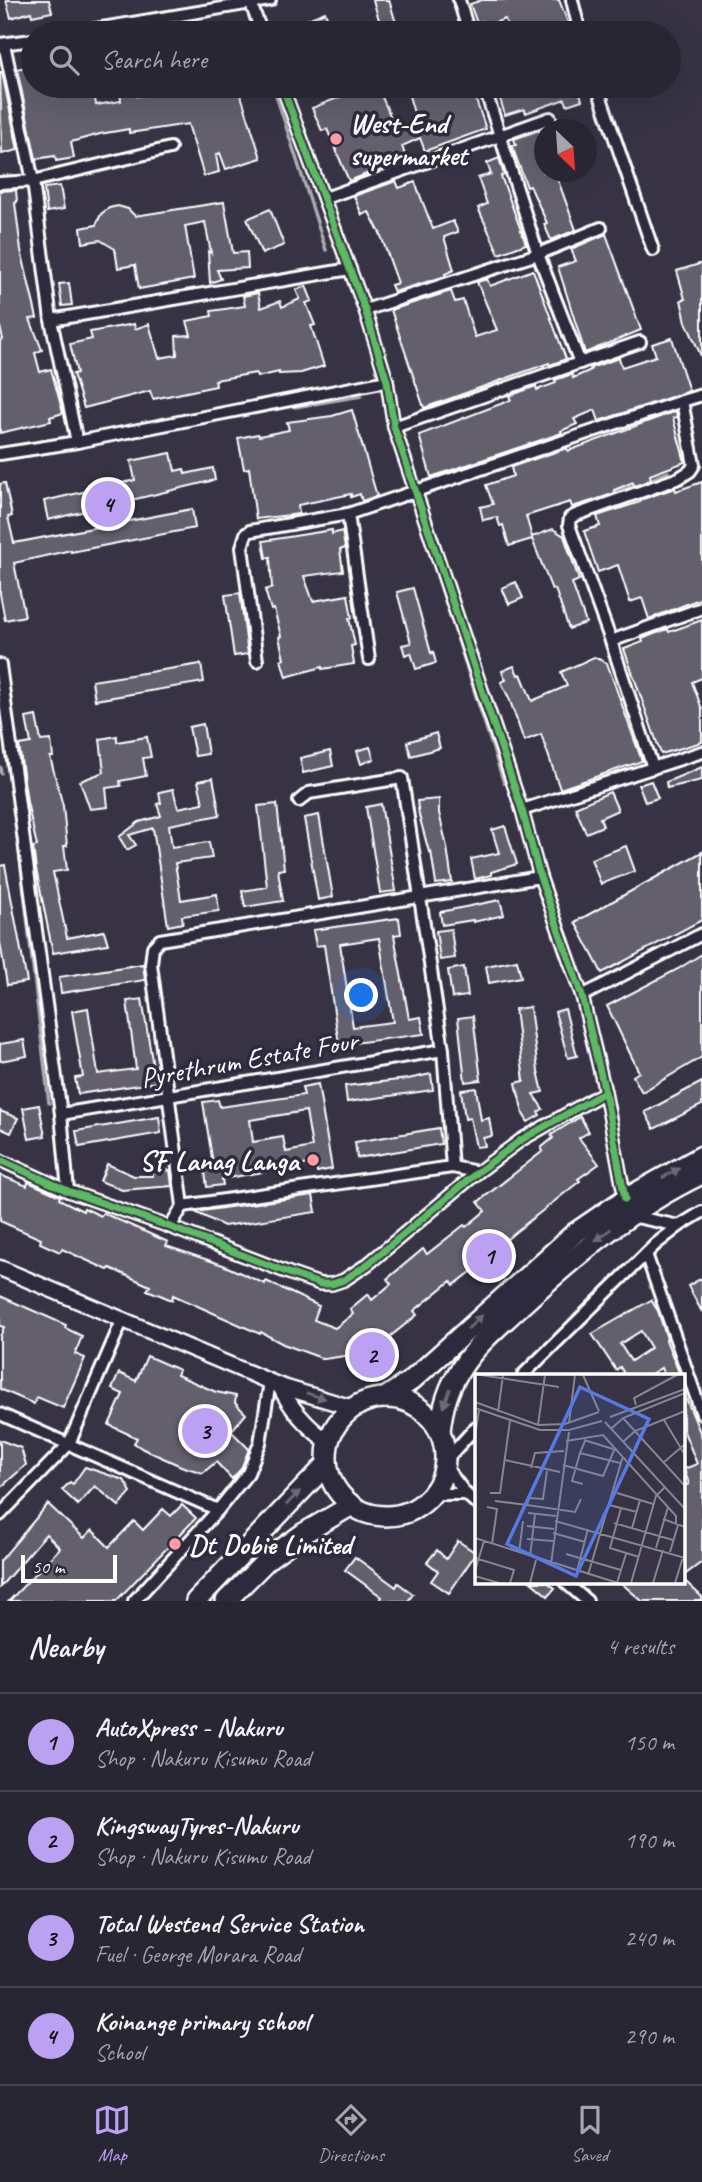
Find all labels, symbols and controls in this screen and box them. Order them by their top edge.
search box [21,21,681,98]
icon: search [45,41,83,79]
text: Search here [101,43,207,76]
place label: West-End supermarket [350,106,470,173]
north arrow [534,119,597,182]
marker: West-End supermarket [328,131,344,147]
pin: 4 [85,478,131,530]
your location [344,978,378,1012]
street label: Pyrethrum Estate Four [138,1022,363,1095]
place label: SF Lanag Langa [140,1143,302,1178]
marker: SF Lanag Langa [305,1152,321,1168]
one-way arrow [661,1167,680,1179]
one-way arrow [594,1228,612,1243]
pin: 1 [466,1230,512,1282]
one-way arrow [466,1314,484,1330]
pin: 2 [349,1329,395,1381]
inset map [475,1374,684,1584]
one-way arrow [441,1387,452,1408]
one-way arrow [306,1392,327,1402]
pin: 3 [182,1405,228,1457]
one-way arrow [285,1490,301,1507]
place label: Dt Dobie Limited [189,1527,356,1562]
marker: Dt Dobie Limited [167,1536,183,1552]
scale bar [21,1552,117,1584]
text: 50 m [32,1555,64,1579]
text: Nearby [28,1628,104,1666]
text: 4 results [607,1632,674,1661]
text: AutoXpress - Nakuru [95,1711,282,1744]
text: 1 [46,1728,56,1757]
text: 150 m [625,1728,674,1757]
text: Shop · Nakuru Kisumu Road [95,1744,310,1773]
text: KingswayTyres-Nakuru [95,1809,298,1842]
text: 2 [46,1826,56,1855]
text: 190 m [625,1826,674,1855]
text: Shop · Nakuru Kisumu Road [95,1842,310,1871]
text: Total Westend Service Station [95,1907,364,1940]
text: 3 [46,1924,56,1953]
text: 240 m [625,1924,674,1953]
text: Fuel · George Morara Road [95,1940,301,1969]
text: Koinange primary school [95,2005,309,2038]
text: 4 [46,2022,56,2051]
text: 290 m [625,2022,674,2051]
text: School [95,2038,144,2067]
tab: Map [93,2101,131,2167]
tab: Directions [318,2101,384,2167]
tab: Saved [571,2101,609,2167]

